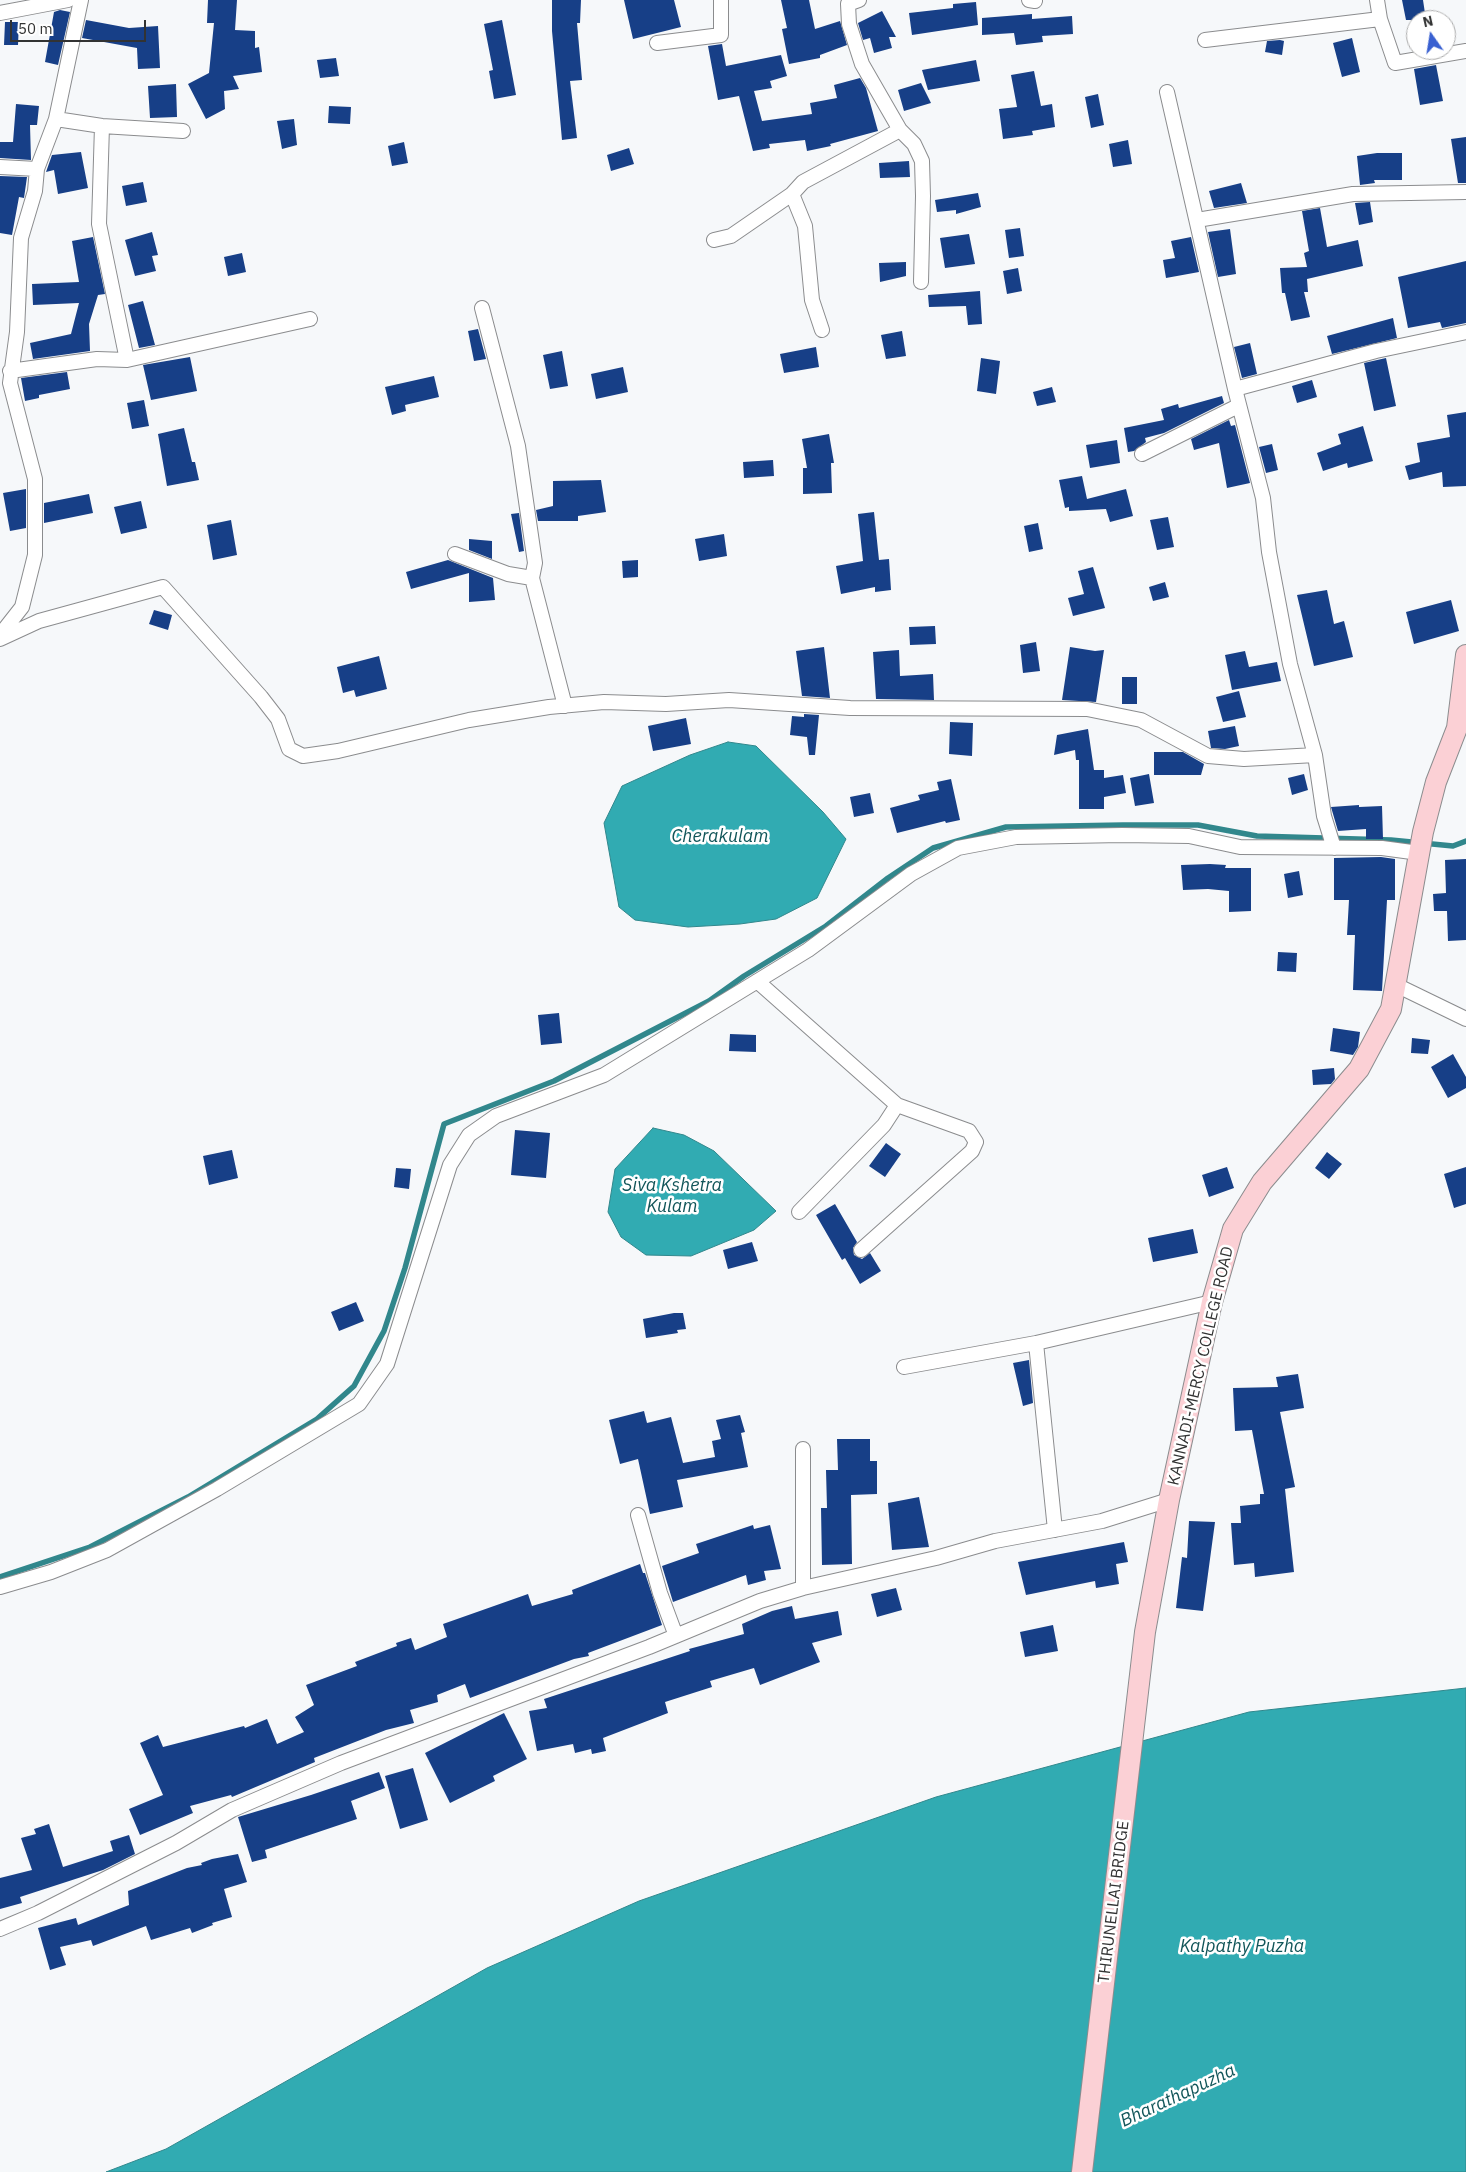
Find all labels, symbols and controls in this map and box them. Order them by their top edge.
scale bar [12,10,149,42]
north arrow [1406,10,1456,60]
text: N [1421,11,1435,31]
text: 50 m [18,19,53,38]
water label: Cherakulam [671,826,769,848]
water label: Siva Kshetra Kulam [622,1175,722,1218]
street label: KANNADI-MERCY COLLEGE ROAD [1164,1245,1238,1487]
street label: THIRUNELLAI BRIDGE [1095,1820,1133,1984]
water label: Kalpathy Puzha [1180,1936,1304,1958]
water label: Bharathapuzha [1117,2060,1239,2132]

